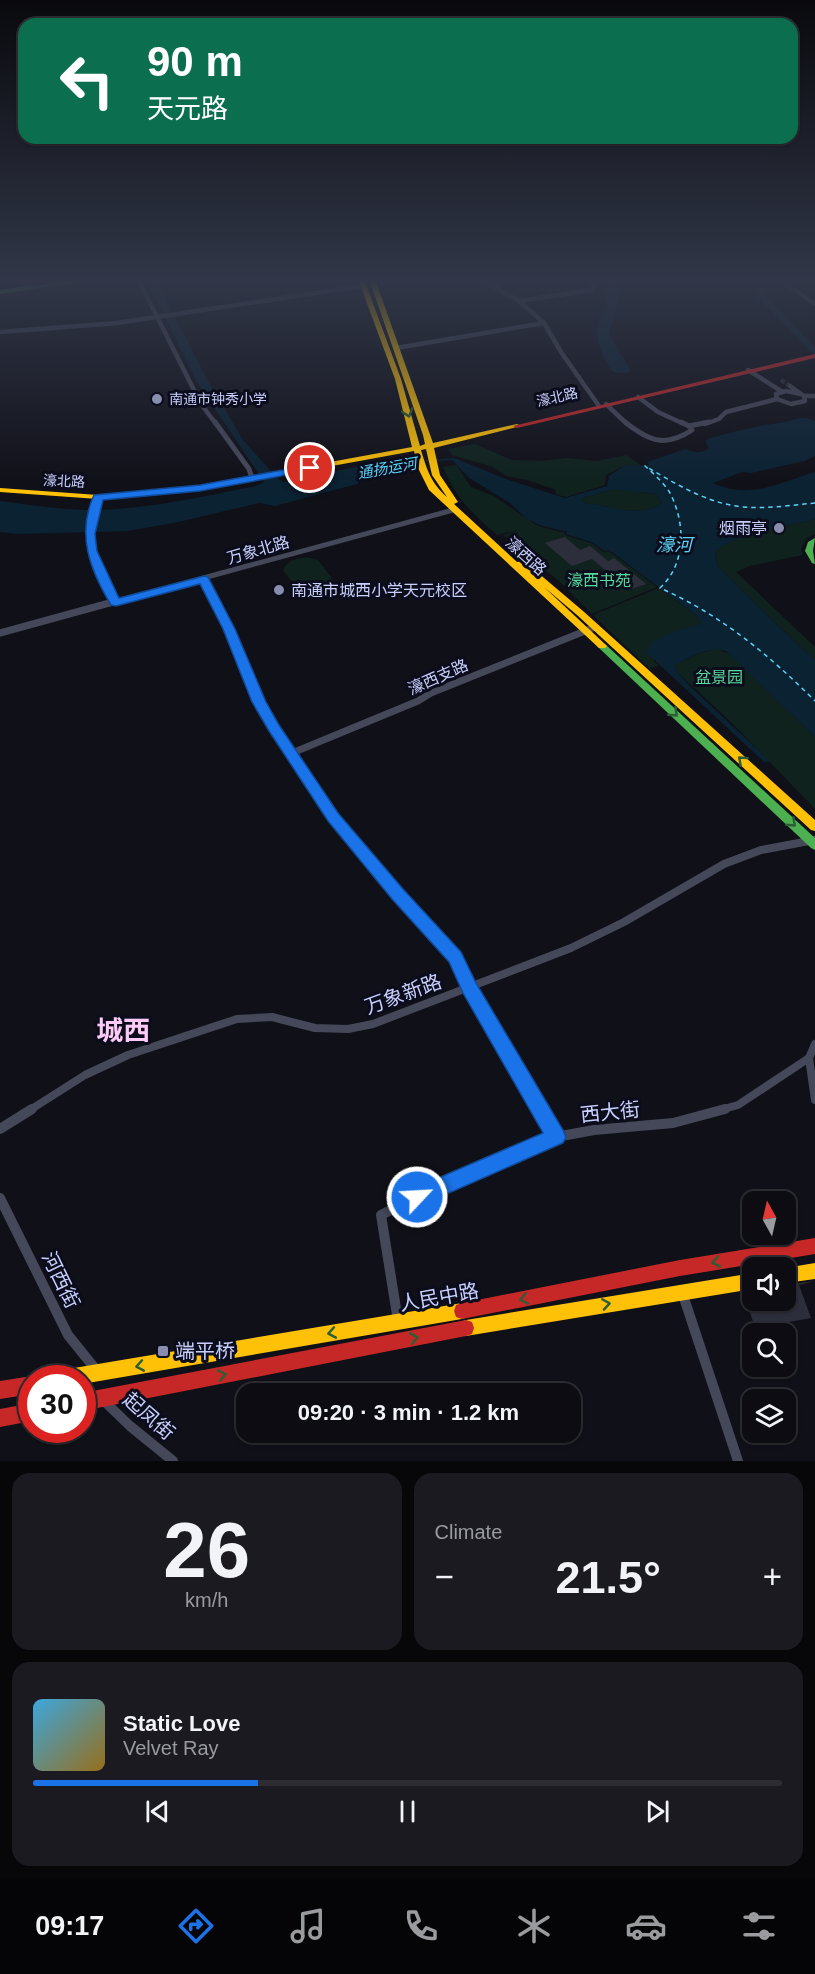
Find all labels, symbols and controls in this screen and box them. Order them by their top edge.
text: 90 m [147,38,243,85]
icon: left [48,42,126,120]
text: 天元路 [147,94,228,124]
street label: 濠北路 [535,384,579,410]
place label: 南通市钟秀小学 [169,391,267,407]
marker: 南通市钟秀小学 [150,392,164,406]
one-way arrow [401,408,413,418]
pin [284,442,335,493]
icon: arrive [293,451,326,484]
water label: 通扬运河 [356,454,421,482]
street label: 濠北路 [43,472,85,490]
place label: 烟雨亭 [719,520,767,537]
marker: 烟雨亭 [772,521,786,535]
street label: 万象北路 [225,532,291,567]
street label: 濠西路 [502,534,550,578]
water label: 濠河 [656,535,695,555]
park label: 濠西书苑 [567,572,631,589]
place label: 南通市城西小学天元校区 [291,582,467,599]
marker: 南通市城西小学天元校区 [272,583,286,597]
street label: 濠西支路 [405,656,471,698]
park label: 盆景园 [695,669,743,686]
one-way arrow [667,705,678,716]
one-way arrow [738,756,749,767]
one-way arrow [785,816,796,827]
street label: 万象新路 [362,970,444,1018]
district label: 城西 [96,1016,150,1046]
street label: 西大街 [579,1098,641,1126]
position arrow [385,1165,449,1229]
north arrow [742,1191,796,1245]
map controls [742,1191,796,1443]
street label: 河西街 [38,1248,84,1312]
one-way arrow [711,1256,721,1268]
button: sound [742,1257,796,1311]
street label: 人民中路 [398,1279,480,1315]
one-way arrow [520,1292,530,1305]
one-way arrow [601,1298,611,1311]
button: search [742,1323,796,1377]
one-way arrow [328,1326,338,1339]
one-way arrow [409,1332,419,1345]
place label: 端平桥 [175,1340,235,1362]
marker: 端平桥 [156,1344,170,1358]
one-way arrow [136,1359,146,1372]
speed limit sign: 30 [18,1365,96,1443]
one-way arrow [217,1369,227,1382]
street label: 起凤街 [119,1388,179,1444]
button: layers [742,1389,796,1443]
text: 09:20 · 3 min · 1.2 km [298,1400,519,1425]
text: 26 [163,1506,250,1594]
text: Climate [435,1521,502,1543]
text: 21.5° [555,1552,661,1603]
text: − [435,1558,454,1595]
text: + [763,1558,782,1595]
text: km/h [185,1589,228,1611]
text: Static Love [123,1711,240,1736]
text: Velvet Ray [123,1737,219,1759]
icon: previous [141,1795,174,1828]
icon: pause [391,1795,424,1828]
icon: next [641,1795,674,1828]
icon: directions [175,1905,217,1947]
icon: music [287,1905,329,1947]
icon: phone [400,1905,442,1947]
icon: climate [513,1905,555,1947]
icon: car [625,1905,667,1947]
icon: filters [738,1905,780,1947]
text: 09:17 [35,1911,104,1941]

